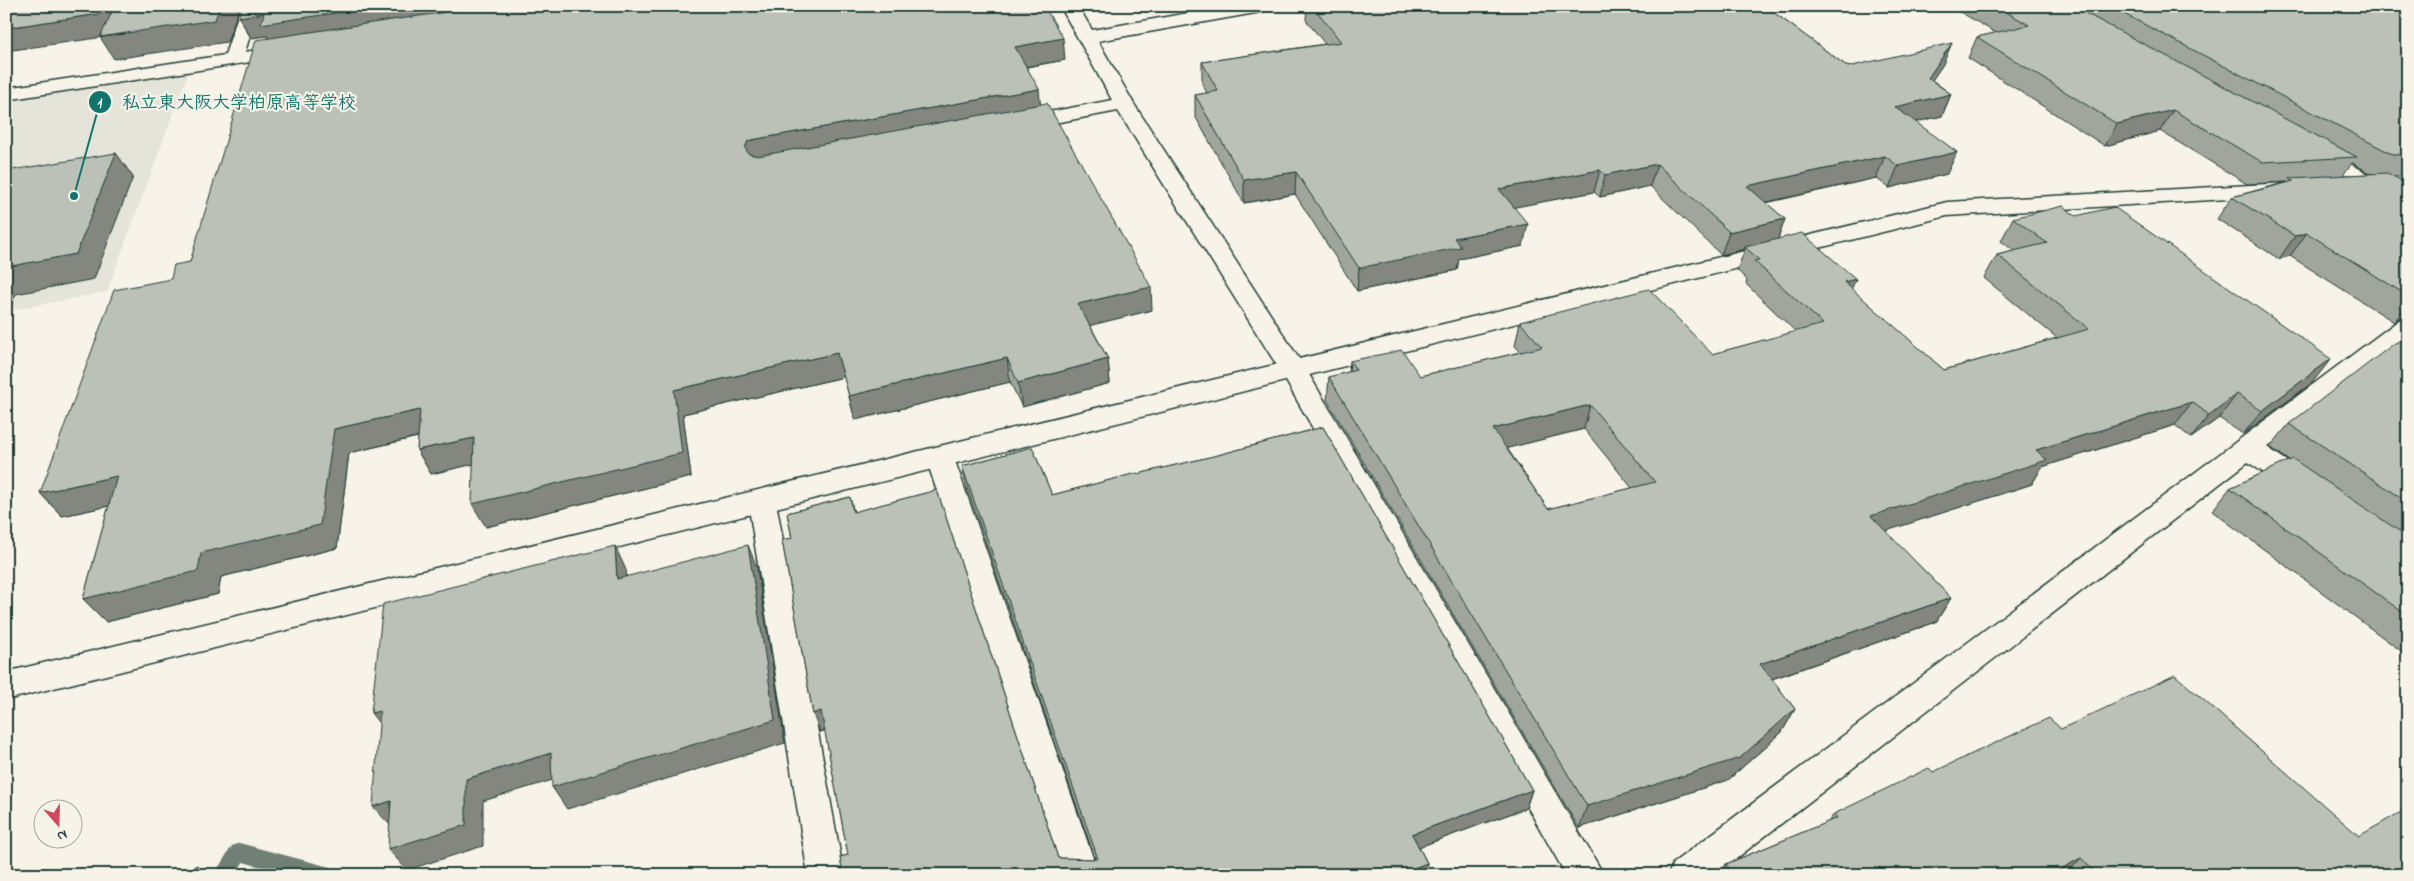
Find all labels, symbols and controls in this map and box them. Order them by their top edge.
callout: 私立東大阪大学柏原高等学校 [87,85,366,118]
text: 私立東大阪大学柏原高等学校 [122,91,356,117]
text: 1 [98,92,103,114]
north arrow [32,798,82,848]
text: N [54,823,70,846]

